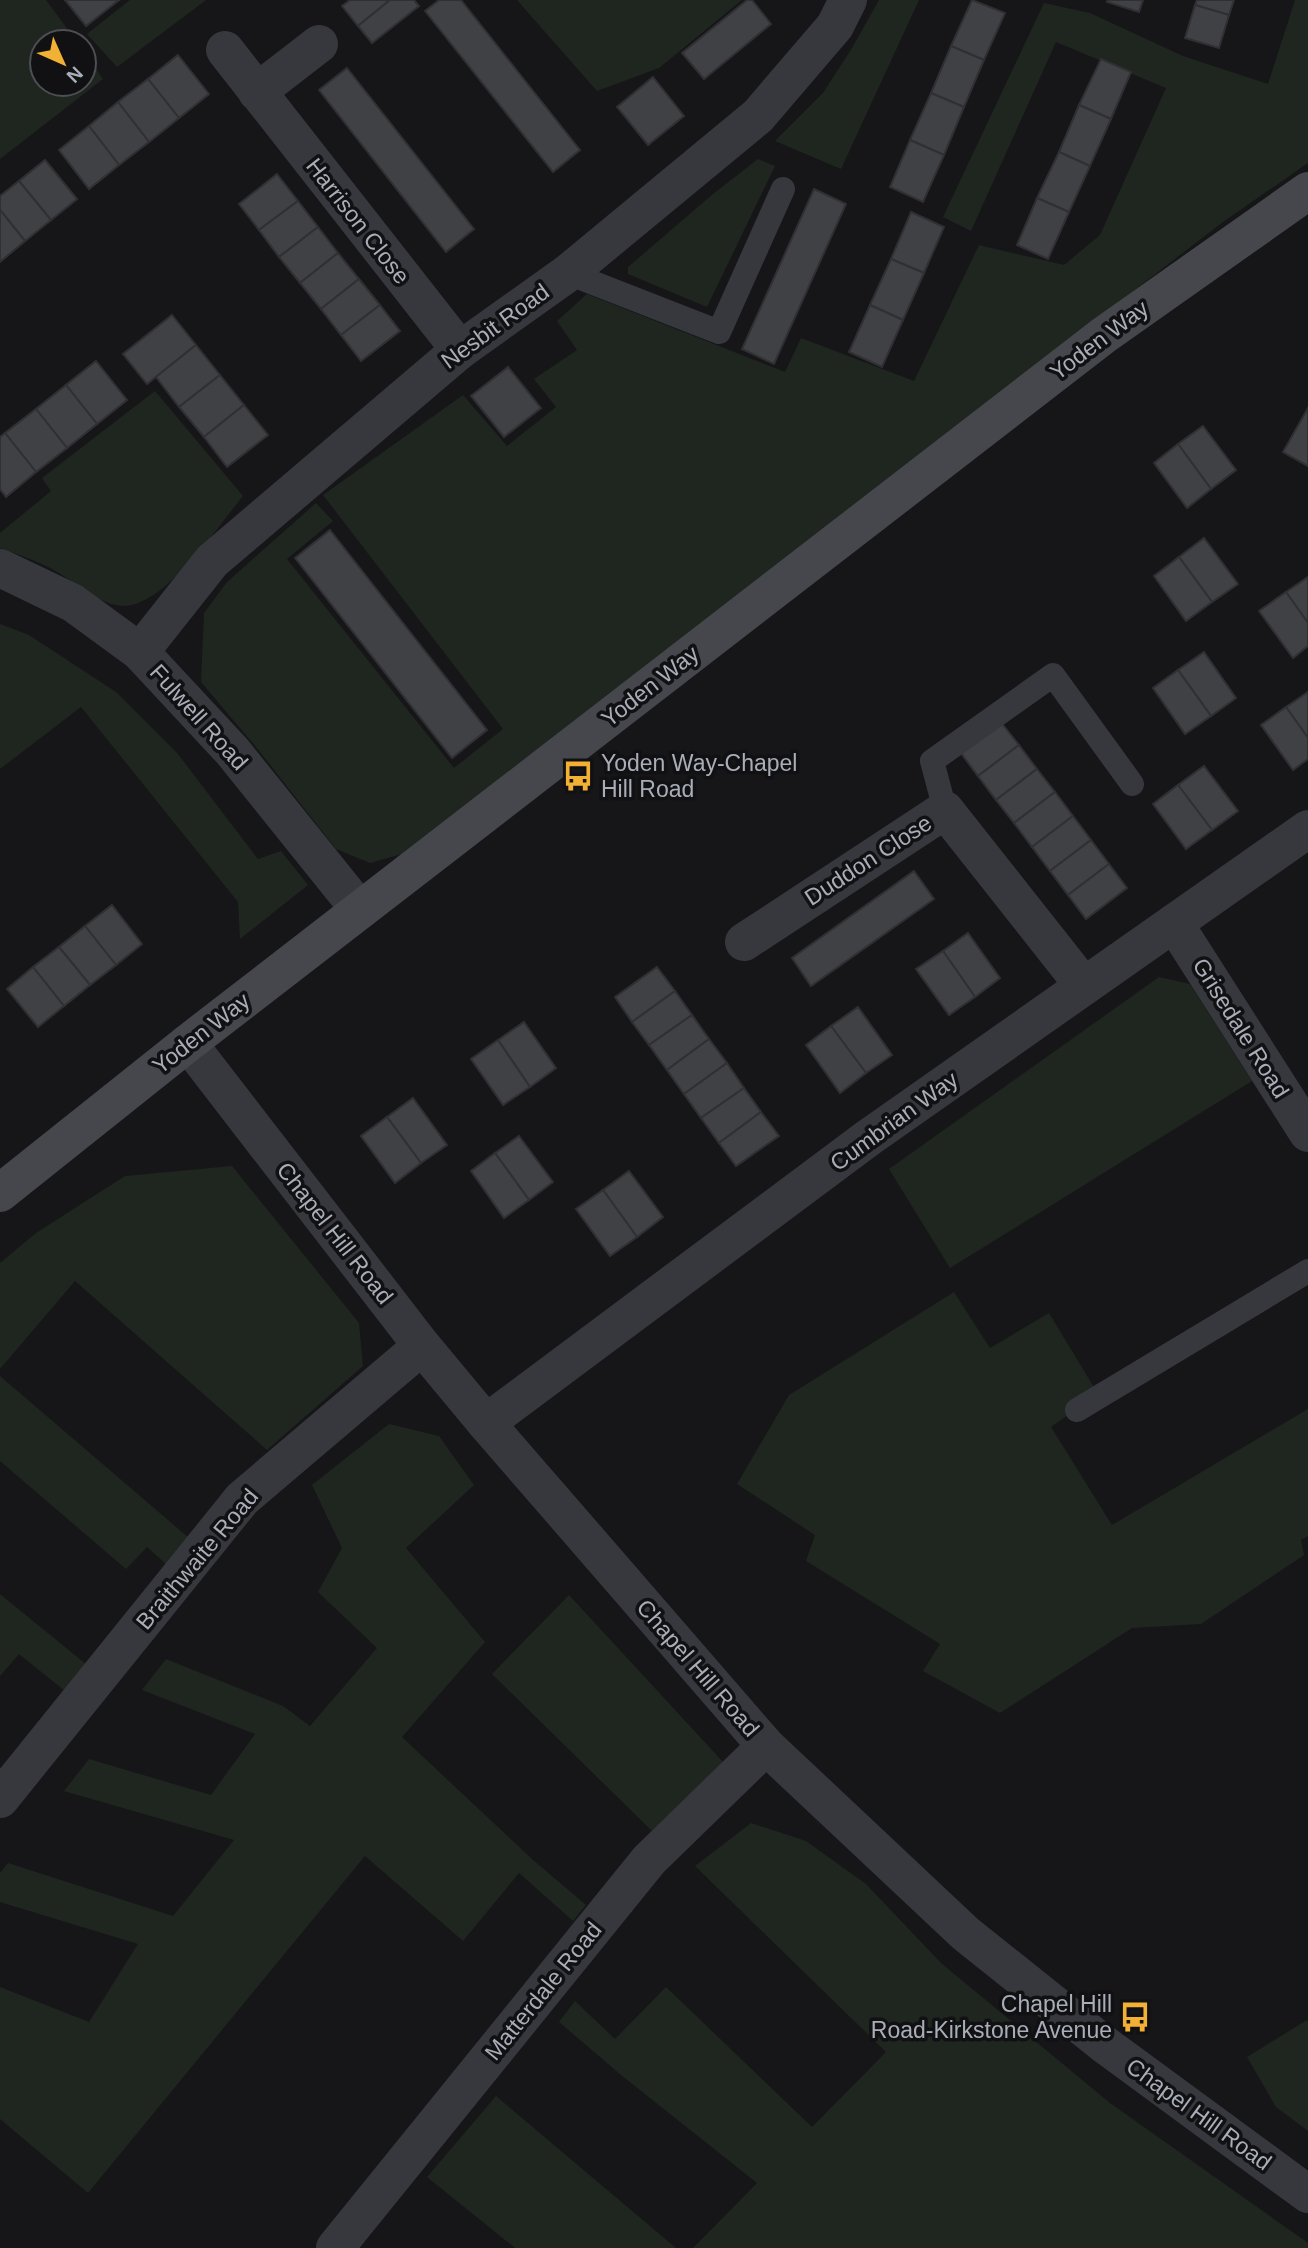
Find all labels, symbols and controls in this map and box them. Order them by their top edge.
north arrow [28,28,98,98]
text: N [62,62,87,87]
street label: Harrison Close [301,153,415,289]
street label: Nesbit Road [436,278,554,374]
street label: Yoden Way [1045,294,1154,385]
street label: Yoden Way [596,640,704,732]
street label: Fulwell Road [145,659,253,775]
place label: Yoden Way-Chapel Hill Road [601,750,797,802]
bus stop icon: Yoden Way-Chapel Hill Road [561,759,595,793]
street label: Duddon Close [800,809,936,911]
street label: Grisedale Road [1188,953,1294,1103]
street label: Yoden Way [147,987,255,1079]
street label: Cumbrian Way [825,1066,963,1176]
street label: Chapel Hill Road [272,1157,398,1309]
street label: Braithwaite Road [131,1484,263,1634]
street label: Chapel Hill Road [632,1594,764,1742]
street label: Matterdale Road [479,1917,607,2065]
place label: Chapel Hill Road-Kirkstone Avenue [871,1991,1112,2043]
bus stop icon: Chapel Hill Road-Kirkstone Avenue [1118,2000,1152,2034]
street label: Chapel Hill Road [1122,2053,1276,2175]

